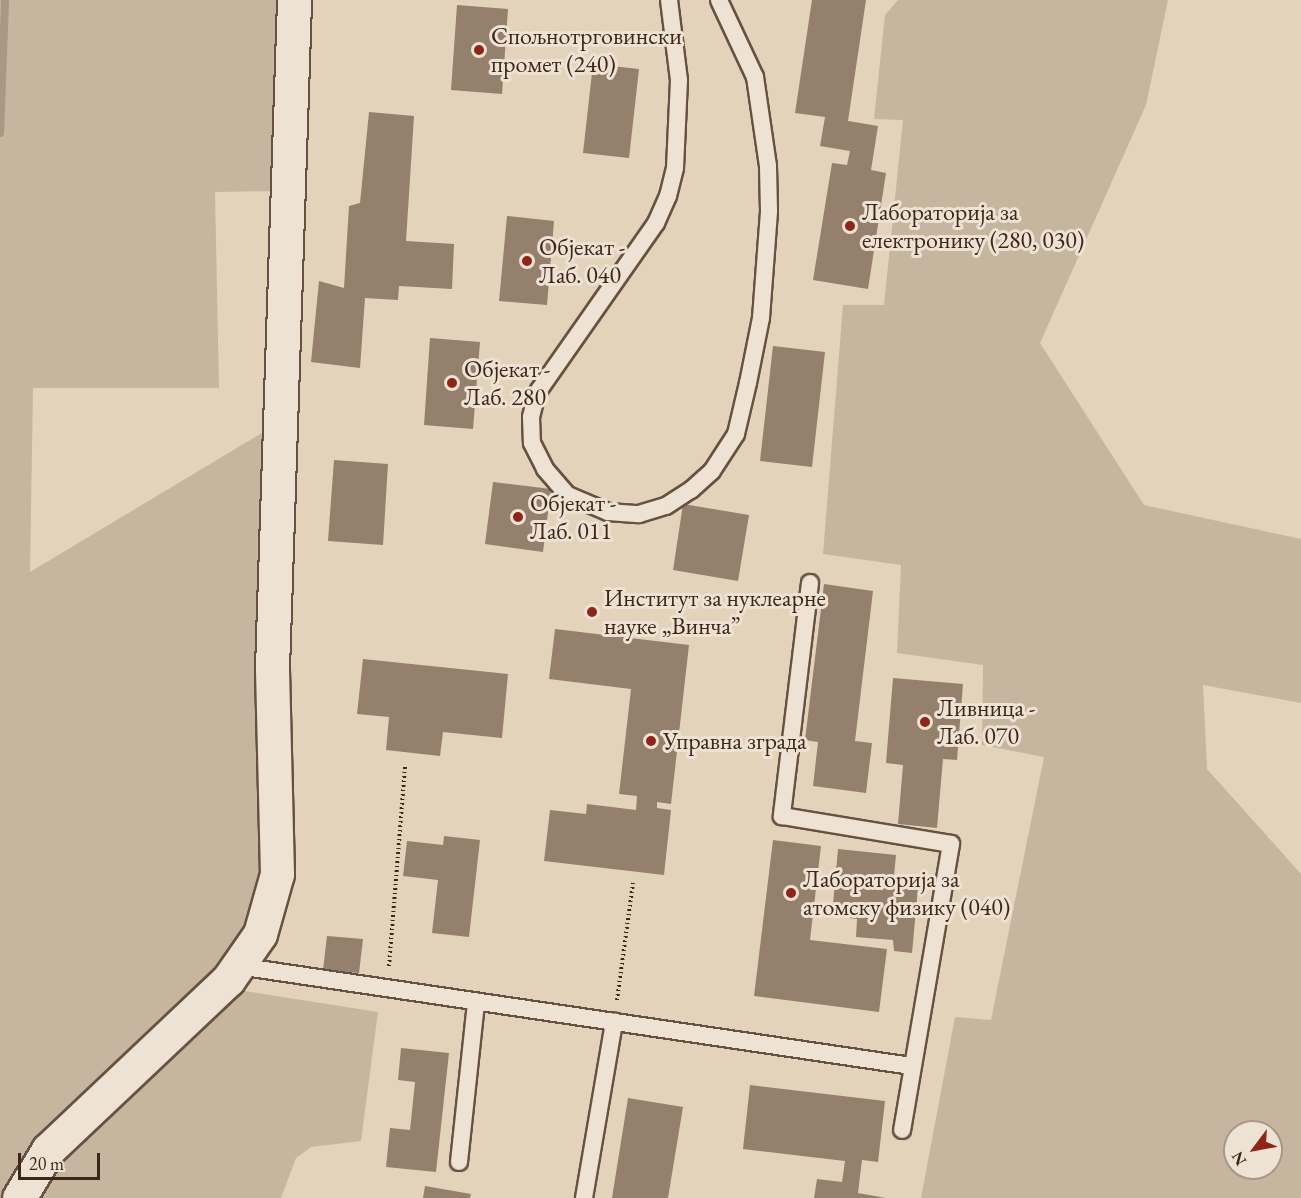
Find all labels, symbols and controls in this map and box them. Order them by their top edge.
place label: Спољнотрговински промет (240) [491,22,682,78]
marker: Спољнотрговински промет (240) [472,43,486,57]
place label: Лабораторија за електронику (280, 030) [862,198,1084,254]
marker: Лабораторија за електронику (280, 030) [843,219,857,233]
place label: Објекат - Лаб. 040 [539,233,625,289]
marker: Објекат - Лаб. 040 [520,254,534,268]
place label: Објекат - Лаб. 280 [464,355,550,411]
marker: Објекат - Лаб. 280 [445,376,459,390]
place label: Објекат - Лаб. 011 [530,489,616,545]
marker: Објекат - Лаб. 011 [511,510,525,524]
place label: Институт за нуклеарне науке „Винча” [604,584,826,640]
marker: Институт за нуклеарне науке „Винча” [585,605,599,619]
place label: Ливница - Лаб. 070 [937,694,1035,750]
marker: Ливница - Лаб. 070 [918,715,932,729]
place label: Управна зграда [663,727,807,755]
marker: Управна зграда [644,734,658,748]
place label: Лабораторија за атомску физику (040) [803,865,1010,921]
marker: Лабораторија за атомску физику (040) [784,886,798,900]
north arrow [1223,1120,1283,1180]
scale bar [21,1141,104,1179]
text: N [1227,1148,1251,1170]
text: 20 m [29,1152,64,1175]

